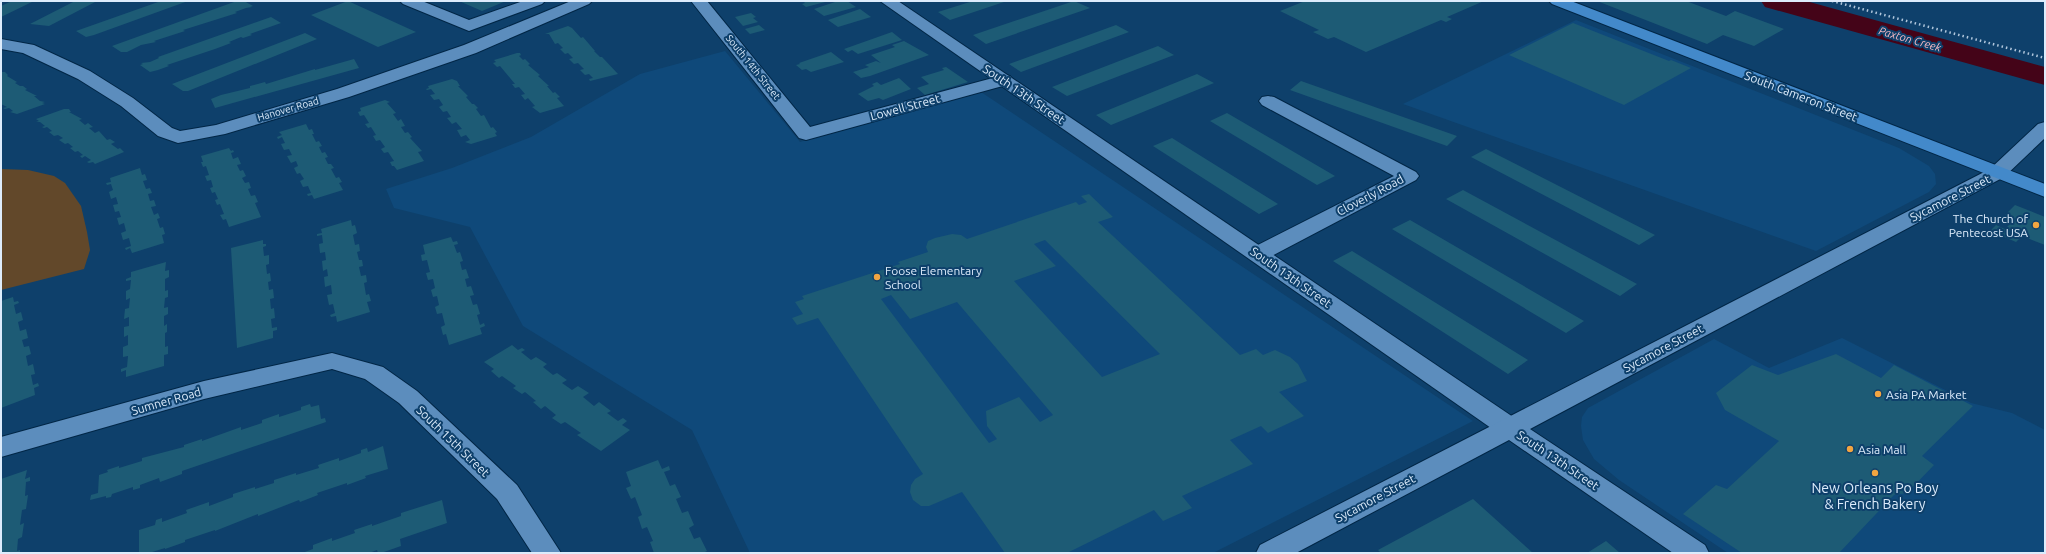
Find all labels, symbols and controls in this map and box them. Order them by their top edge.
water label: Paxton Creek [1877,24,1943,54]
street label: South 14th Street [724,33,782,102]
street label: South 13th Street [981,62,1068,126]
street label: South Cameron Street [1743,68,1859,124]
street label: Lowell Street [869,91,942,123]
street label: Hanover Road [256,95,320,123]
street label: Cloverly Road [1334,172,1406,218]
street label: Sycamore Street [1908,172,1993,224]
place label: The Church of Pentecost USA [1949,212,2028,239]
marker: The Church of Pentecost USA [2031,220,2041,230]
street label: South 13th Street [1248,244,1334,310]
place label: Foose Elementary School [885,264,982,291]
marker: Foose Elementary School [872,272,882,282]
street label: Sycamore Street [1621,321,1705,374]
street label: Sumner Road [130,385,202,417]
place label: Asia PA Market [1886,388,1967,401]
marker: Asia PA Market [1873,389,1883,399]
street label: South 15th Street [414,403,492,479]
street label: South 13th Street [1515,428,1602,492]
place label: Asia Mall [1858,443,1906,456]
marker: Asia Mall [1845,444,1855,454]
marker: New Orleans Po Boy & French Bakery [1870,468,1880,478]
street label: Sycamore Street [1333,471,1417,524]
place label: New Orleans Po Boy & French Bakery [1811,480,1939,512]

